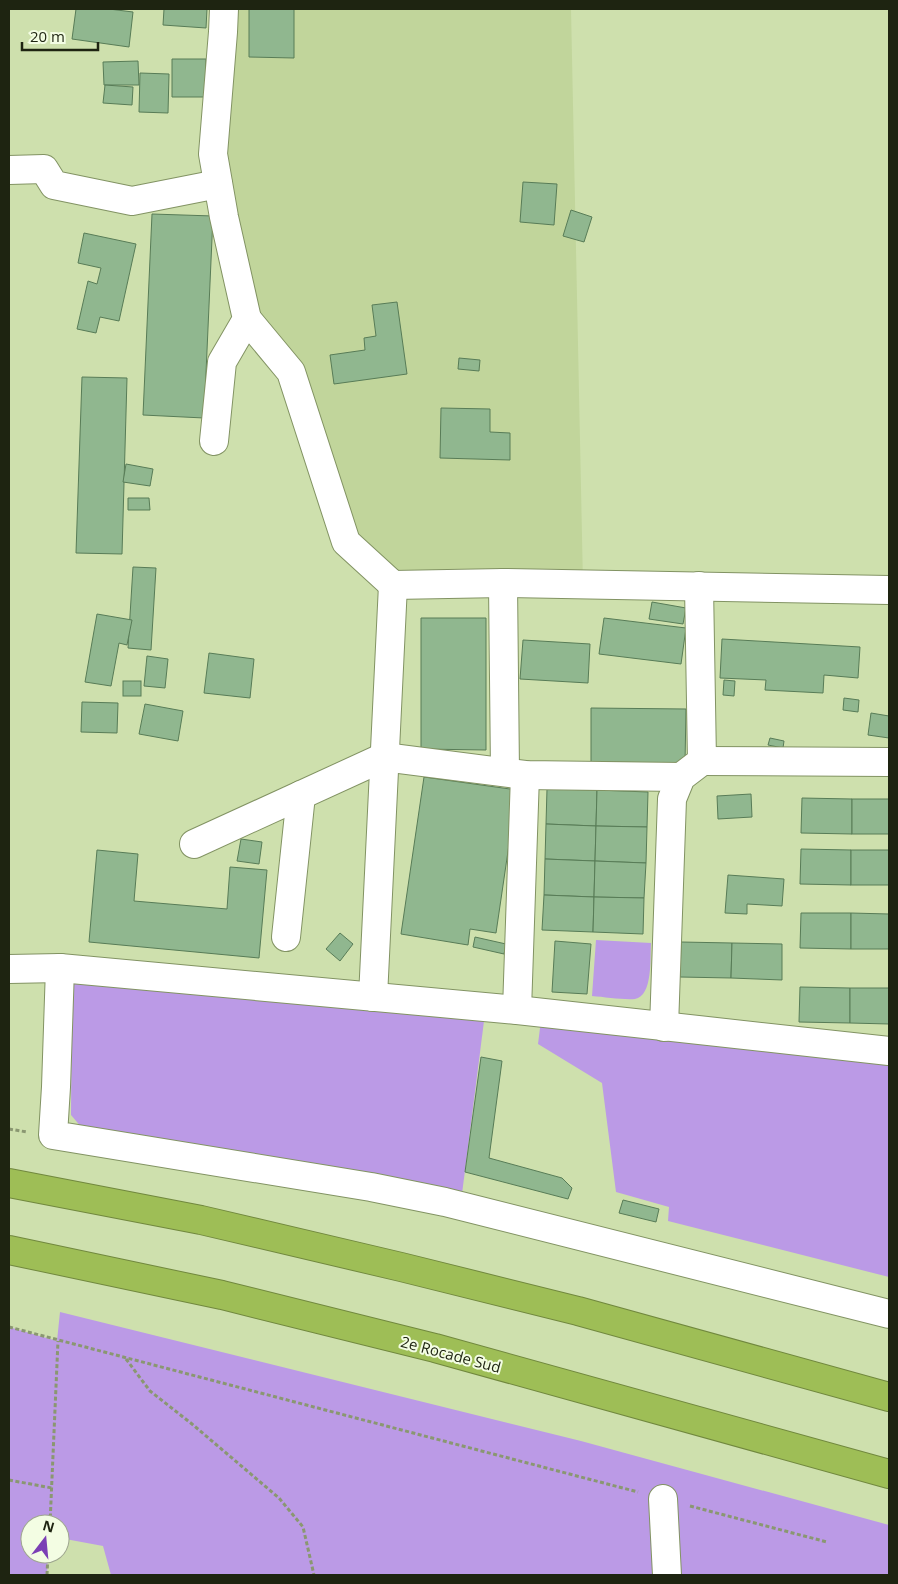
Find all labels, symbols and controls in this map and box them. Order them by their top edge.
scale bar [22,20,99,52]
text: 20 m [30,26,65,46]
street label: 2e Rocade Sud [399,1331,503,1377]
north arrow [20,1514,70,1564]
text: N [41,1515,57,1537]

